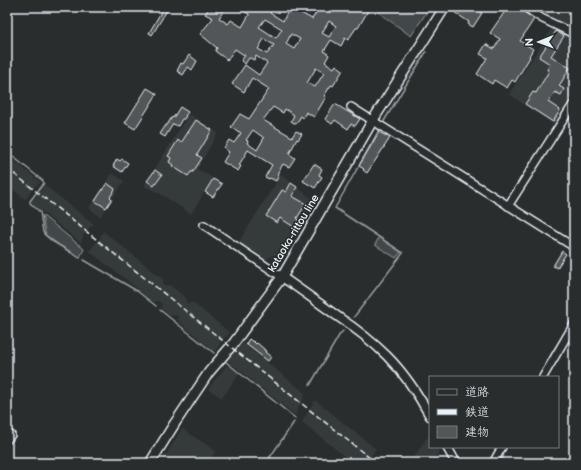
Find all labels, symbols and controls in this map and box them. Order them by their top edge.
north arrow [519,22,559,62]
text: N [523,38,536,46]
street label: kataoka-rittou line [265,192,322,274]
legend [429,376,559,448]
text: 道路 [465,385,489,400]
text: 鉄道 [465,405,489,420]
text: 建物 [465,425,489,440]

